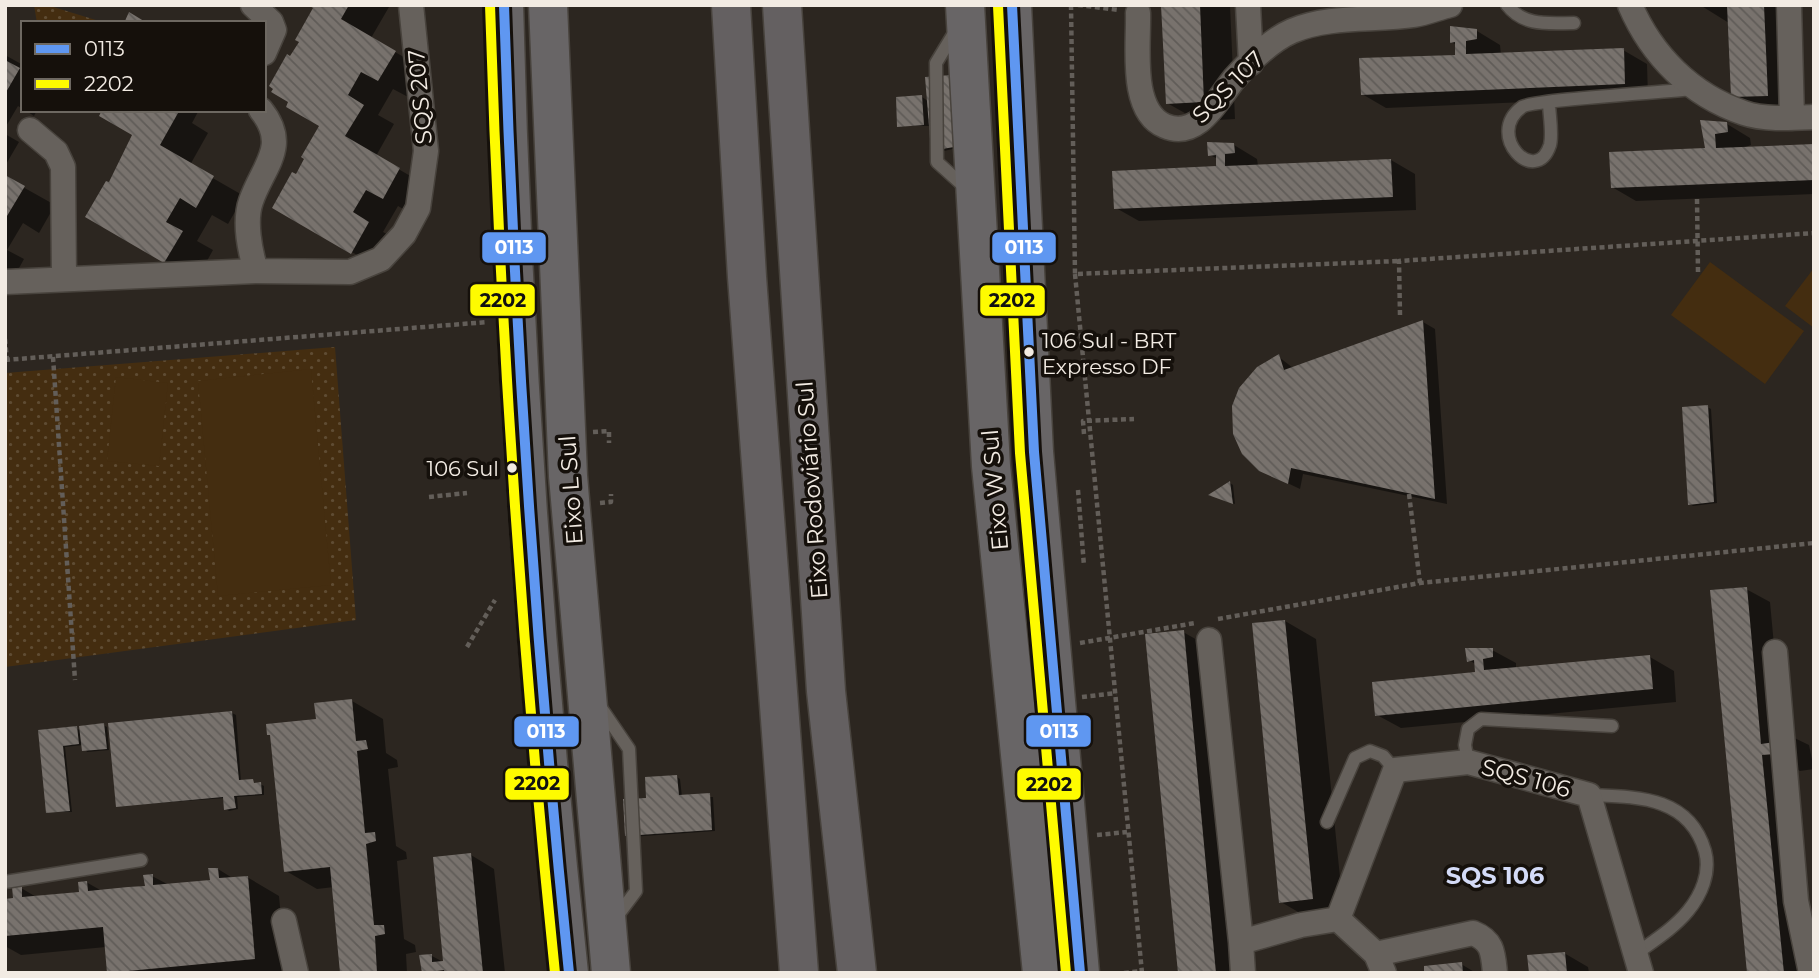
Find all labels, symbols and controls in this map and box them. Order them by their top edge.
legend [21,21,266,112]
text: 0113 [84,36,125,61]
street label: SQS 107 [1186,45,1270,129]
street label: SQS 207 [402,48,438,146]
text: 2202 [84,71,134,96]
line badge: 0113 [481,231,547,264]
line badge: 0113 [991,231,1057,264]
text: 0113 [495,236,533,259]
text: 0113 [1005,236,1043,259]
line badge: 2202 [469,283,536,317]
line badge: 2202 [979,284,1046,317]
text: 2202 [480,289,526,312]
text: 2202 [989,289,1035,312]
place label: 106 Sul - BRT Expresso DF [1042,328,1176,379]
marker: 106 Sul - BRT Expresso DF [1022,345,1036,359]
street label: Eixo Rodoviário Sul [790,380,834,600]
street label: Eixo W Sul [976,428,1014,552]
street label: Eixo L Sul [553,435,589,545]
place label: 106 Sul [427,456,499,481]
marker: 106 Sul [505,461,519,475]
line badge: 0113 [1025,714,1092,748]
line badge: 0113 [513,715,580,748]
text: 0113 [527,720,565,743]
text: 0113 [1040,720,1078,743]
street label: SQS 106 [1478,753,1574,803]
line badge: 2202 [504,767,570,801]
line badge: 2202 [1016,767,1082,801]
text: 2202 [514,772,560,795]
text: 2202 [1026,773,1072,796]
district label: SQS 106 [1446,861,1544,890]

